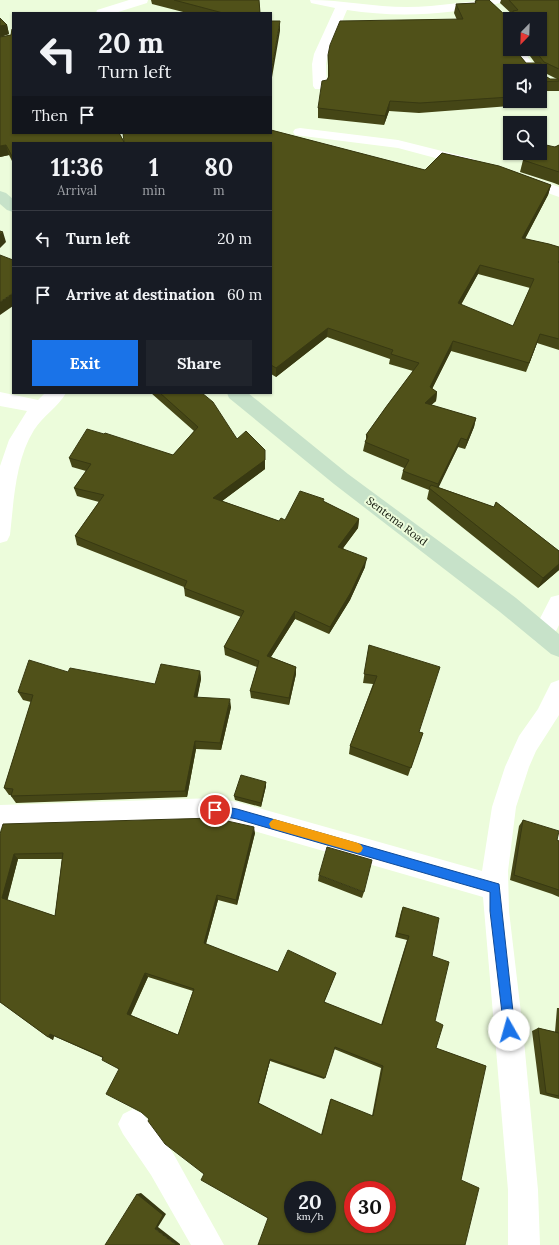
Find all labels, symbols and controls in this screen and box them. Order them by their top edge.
north arrow [503,12,547,56]
map controls [503,12,547,160]
text: 20 m [98,25,164,61]
icon: left [32,28,84,80]
text: Turn left [98,60,171,83]
button: sound [503,64,547,108]
icon: arrive [76,104,98,126]
text: Then [32,106,68,125]
button: search [503,116,547,160]
text: 11:36 [51,152,104,183]
text: 1 [149,152,159,183]
text: 80 [204,152,233,183]
text: Arrival [57,182,97,199]
text: min [142,182,165,199]
text: m [213,182,225,199]
icon: left [32,228,54,250]
text: Turn left [66,229,130,248]
text: 20 m [217,229,252,248]
icon: arrive [32,284,54,306]
text: Arrive at destination [66,285,215,304]
text: 60 m [227,285,262,304]
button: Exit [32,340,138,386]
button: Share [146,340,252,386]
street label: Sentema Road [364,493,431,549]
pin [198,793,232,827]
icon: arrive [204,799,226,821]
position arrow [488,1009,530,1051]
speed limit sign: 30 [344,1181,396,1233]
text: 20 [298,1189,322,1214]
text: km/h [296,1210,324,1223]

